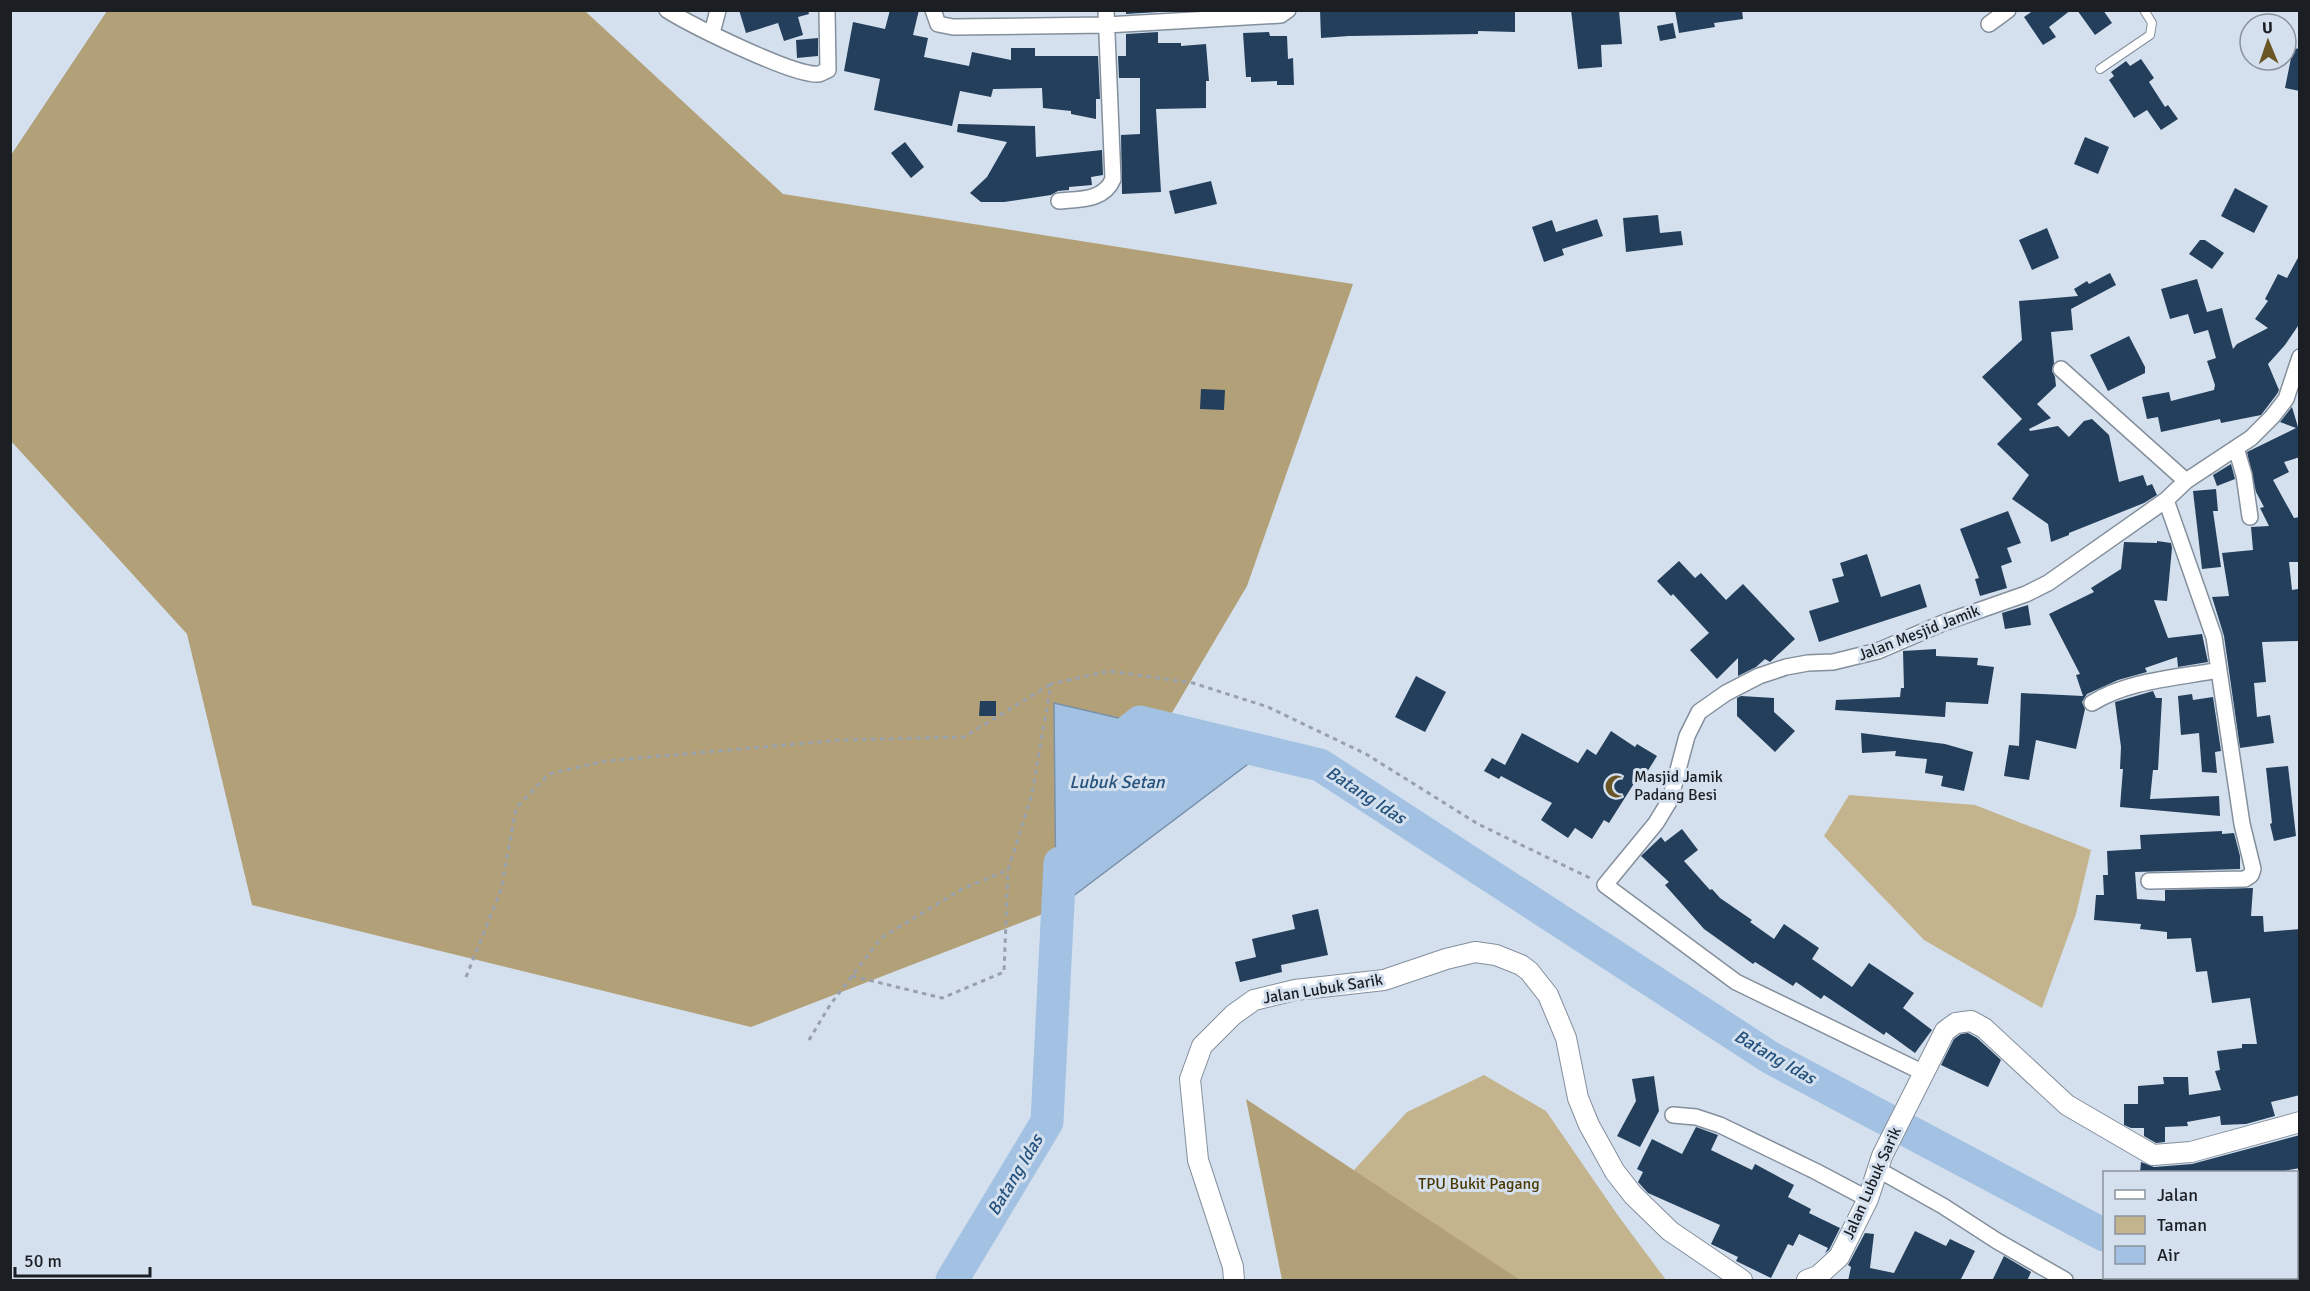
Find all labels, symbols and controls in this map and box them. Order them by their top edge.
north arrow [2238,12,2298,72]
text: U [2262,18,2273,38]
street label: Jalan Mesjid Jamik [1855,601,1983,665]
water label: Batang Idas [1322,761,1412,830]
place label: Masjid Jamik Padang Besi [1634,767,1723,805]
water label: Lubuk Setan [1069,771,1166,793]
mosque icon: Masjid Jamik Padang Besi [1603,773,1629,799]
street label: Jalan Lubuk Sarik [1262,970,1384,1008]
water label: Batang Idas [1730,1025,1821,1090]
street label: Jalan Lubuk Sarik [1838,1124,1906,1242]
water label: Batang Idas [982,1129,1049,1219]
legend [2103,1171,2298,1279]
park label: TPU Bukit Pagang [1418,1174,1540,1194]
text: Jalan [2157,1184,2198,1206]
text: Taman [2157,1214,2207,1236]
scale bar [15,1240,150,1278]
text: Air [2157,1244,2180,1266]
text: 50 m [24,1250,62,1272]

